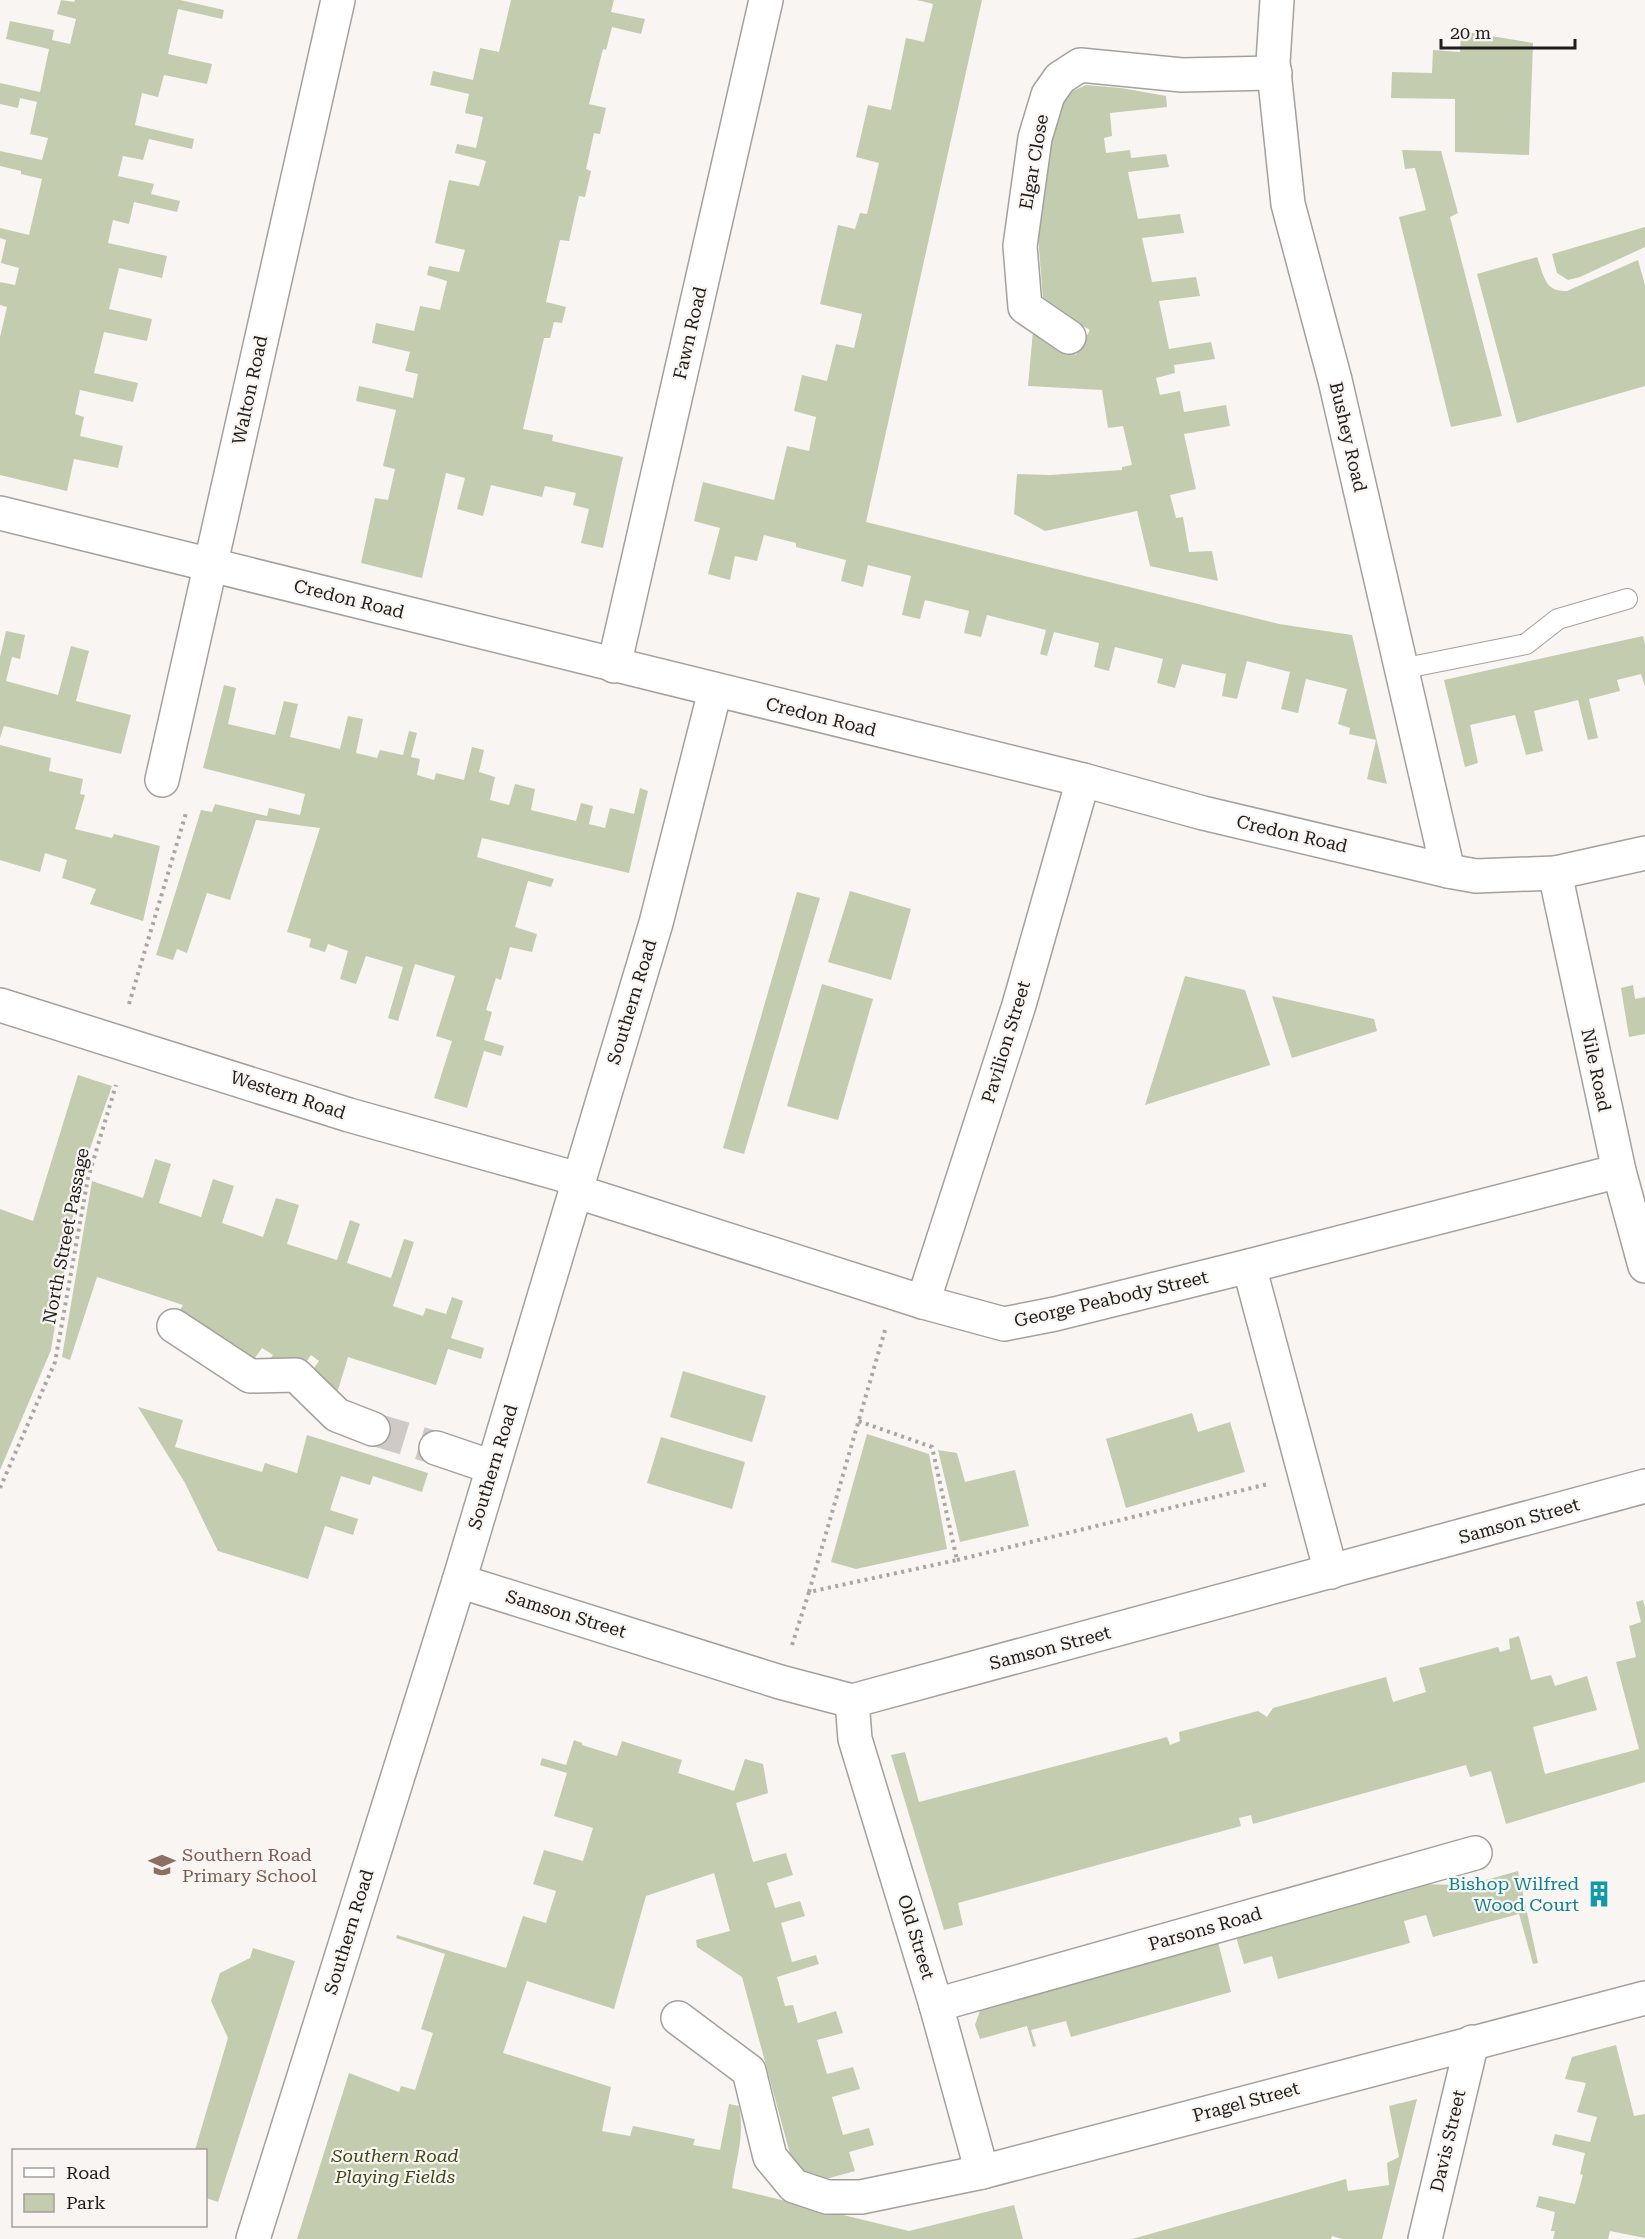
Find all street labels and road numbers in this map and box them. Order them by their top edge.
street label: Elgar Close [1015,112,1052,211]
street label: Fawn Road [669,284,710,381]
street label: Walton Road [228,333,271,446]
street label: Bushey Road [1326,380,1371,494]
street label: Credon Road [292,575,407,623]
street label: Credon Road [764,693,879,741]
street label: Credon Road [1235,811,1350,857]
street label: Southern Road [603,936,661,1067]
street label: Pavilion Street [977,978,1034,1106]
street label: Nile Road [1577,1026,1616,1114]
street label: Western Road [228,1066,349,1123]
street label: North Street Passage [38,1146,93,1326]
street label: George Peabody Street [1012,1266,1210,1331]
street label: Southern Road [464,1401,522,1532]
street label: Samson Street [1456,1493,1582,1548]
street label: Samson Street [503,1585,629,1642]
street label: Samson Street [987,1621,1113,1674]
street label: Southern Road [320,1866,378,1997]
street label: Old Street [894,1892,939,1982]
street label: Parsons Road [1146,1902,1264,1955]
street label: Pragel Street [1190,2077,1302,2126]
street label: Davis Street [1426,2087,1470,2194]

